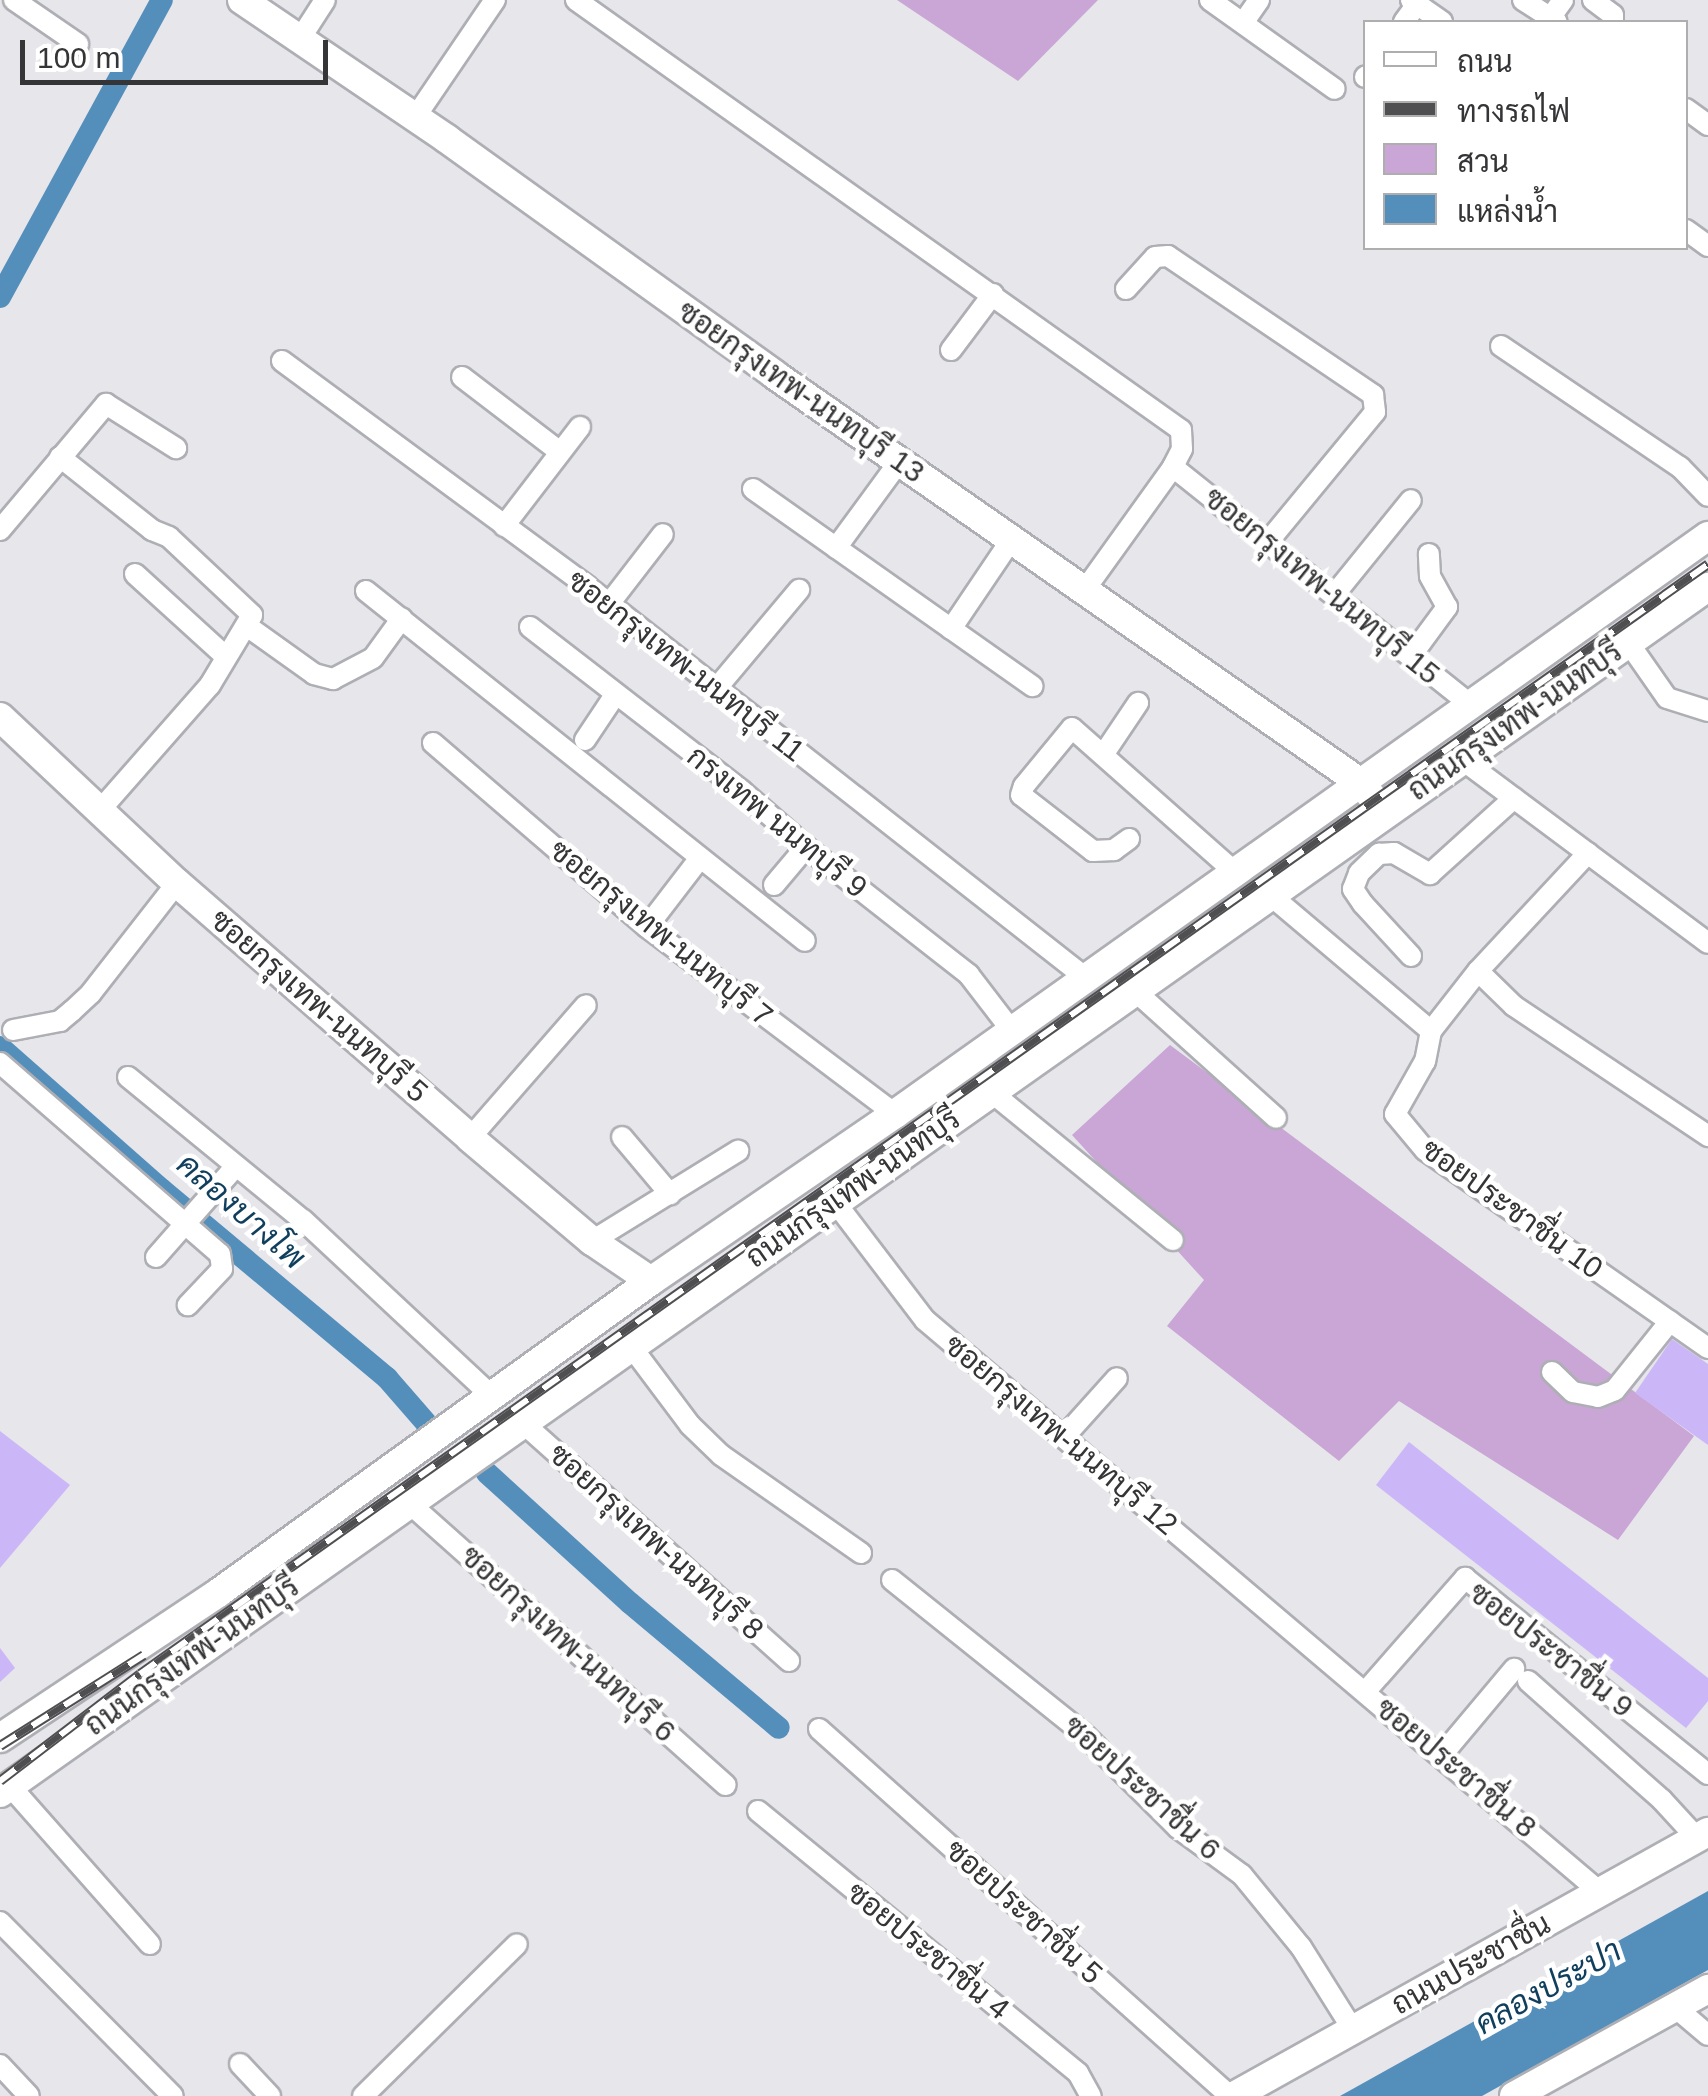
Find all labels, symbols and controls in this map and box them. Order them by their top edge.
scale bar [25,20,332,82]
legend [1363,20,1688,250]
text: 100 m [37,41,120,74]
text: ถนน [1457,45,1513,78]
text: ทางรถไฟ [1457,95,1570,128]
text: สวน [1457,145,1509,178]
text: แหล่งน้ำ [1457,195,1558,228]
street label: ซอยกรุงเทพ-นนทบุรี 13 [671,293,931,491]
street label: ซอยกรุงเทพ-นนทบุรี 15 [1197,480,1447,692]
street label: ซอยกรุงเทพ-นนทบุรี 11 [560,562,812,770]
street label: ถนนกรุงเทพ-นนทบุรี [1401,634,1629,808]
street label: กรงเทพ นนทบุรี 9 [680,738,874,906]
street label: ซอยกรุงเทพ-นนทบุรี 7 [542,832,780,1034]
street label: ซอยกรุงเทพ-นนทบุรี 5 [203,902,435,1110]
street label: ถนนกรุงเทพ-นนทบุรี [739,1101,967,1275]
street label: ซอยประชาชื่น 10 [1414,1131,1610,1287]
water label: คลองบางโพ [169,1145,313,1277]
street label: ซอยกรุงเทพ-นนทบุรี 12 [937,1327,1185,1543]
street label: ซอยกรุงเทพ-นนทบุรี 8 [541,1436,771,1648]
street label: ซอยกรุงเทพ-นนทบุรี 6 [453,1538,683,1750]
street label: ถนนกรุงเทพ-นนทบุรี [78,1569,306,1743]
street label: ซอยประชาชื่น 9 [1462,1575,1640,1725]
street label: ซอยประชาชื่น 8 [1368,1690,1544,1846]
street label: ซอยประชาชื่น 6 [1056,1708,1228,1868]
street label: ซอยประชาชื่น 5 [938,1832,1110,1992]
street label: ซอยประชาชื่น 4 [840,1875,1016,2027]
street label: ถนนประชาชื่น [1385,1906,1557,2022]
water label: คลองประปา [1468,1931,1628,2043]

